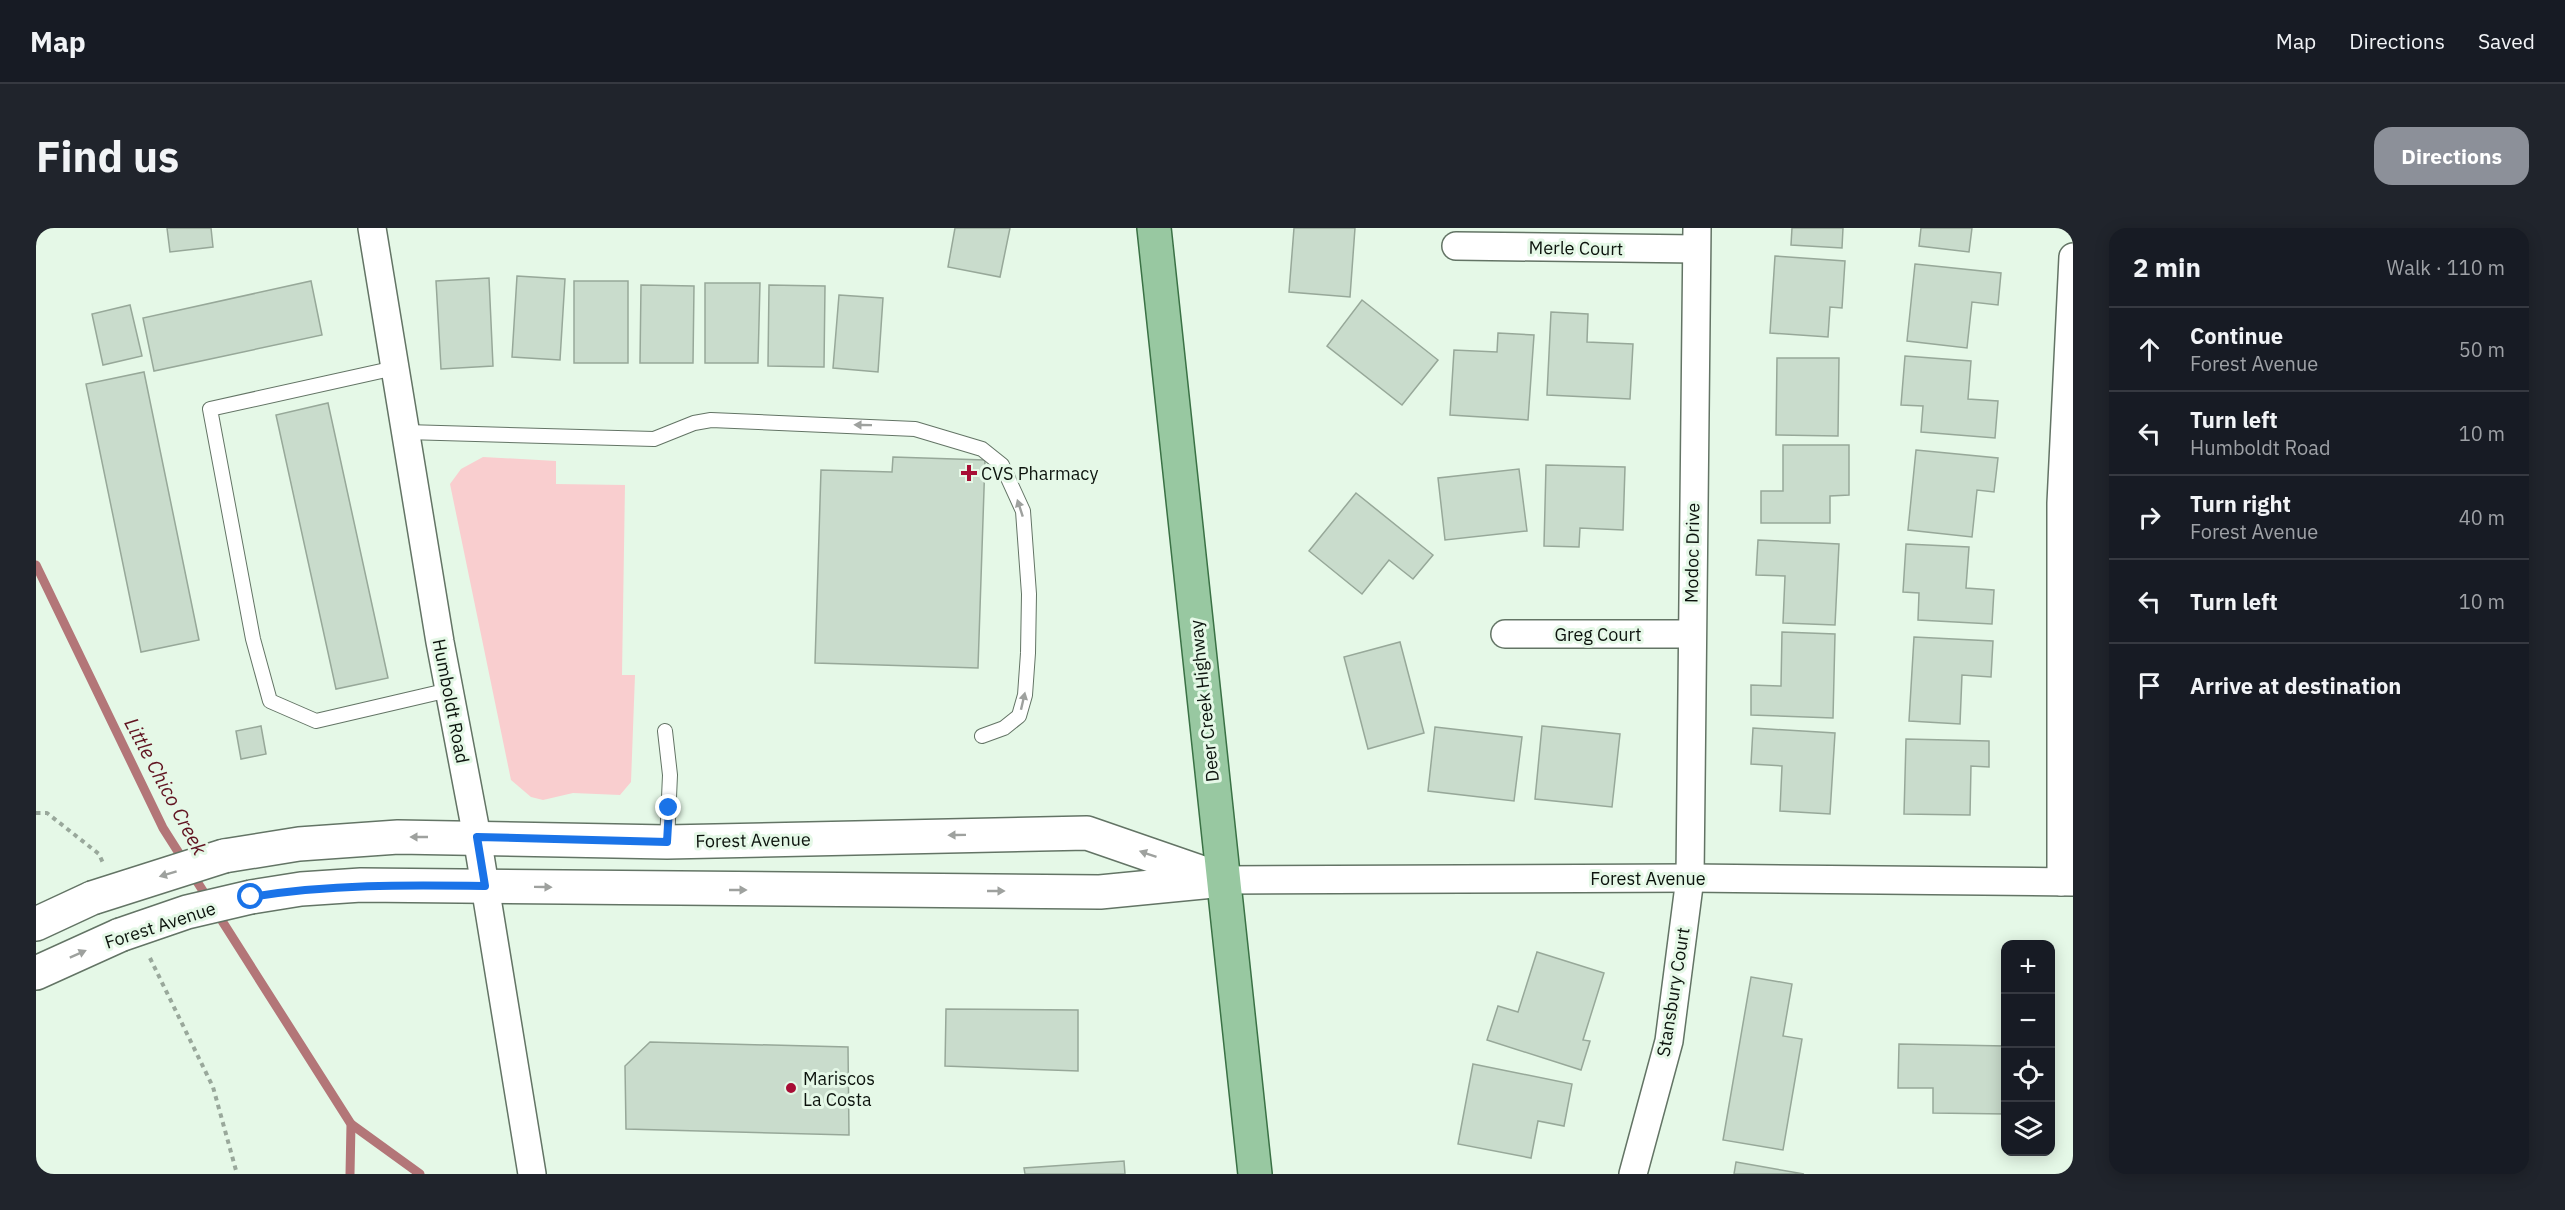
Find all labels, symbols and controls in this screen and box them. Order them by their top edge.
text: Map [30,23,86,60]
text: Map [2276,27,2316,55]
text: Directions [2349,27,2445,55]
text: Saved [2478,27,2535,55]
button: Directions [2374,127,2529,185]
text: Find us [36,129,179,184]
street label: Merle Court [1529,236,1623,260]
text: 2 min [2133,250,2201,284]
text: Walk · 110 m [2387,254,2505,281]
text: Continue [2190,321,2283,350]
icon: ahead [2133,333,2166,366]
text: 50 m [2459,336,2505,363]
text: Forest Avenue [2190,350,2318,377]
text: Turn left [2190,405,2278,434]
icon: left [2133,417,2166,450]
one-way arrow [853,420,872,430]
text: 10 m [2459,420,2505,447]
text: Humboldt Road [2190,434,2331,461]
place label: CVS Pharmacy [981,462,1098,485]
marker: CVS Pharmacy [962,466,976,480]
text: Turn right [2190,489,2291,518]
one-way arrow [1015,499,1024,517]
icon: right [2133,501,2166,534]
street label: Modoc Drive [1680,503,1704,603]
text: 40 m [2459,504,2505,531]
text: Forest Avenue [2190,518,2318,545]
icon: left [2133,585,2166,618]
text: Turn left [2190,587,2278,616]
text: 10 m [2459,588,2505,615]
street label: Deer Creek Highway [1184,619,1224,783]
street label: Greg Court [1554,623,1642,646]
street label: Humboldt Road [428,637,474,765]
icon: arrive [2133,669,2166,702]
text: Arrive at destination [2190,671,2401,700]
one-way arrow [1019,692,1028,711]
water label: Little Chico Creek [118,713,214,860]
route end [655,794,681,820]
street label: Forest Avenue [695,827,811,853]
one-way arrow [947,831,966,840]
one-way arrow [409,832,428,842]
one-way arrow [1139,849,1157,859]
street label: Forest Avenue [1590,867,1706,890]
one-way arrow [159,870,177,879]
one-way arrow [534,882,553,892]
route start [237,883,263,909]
one-way arrow [729,885,748,895]
one-way arrow [987,886,1006,896]
street label: Forest Avenue [102,896,219,954]
street label: Stansbury Court [1651,926,1695,1058]
map controls [2001,940,2055,1156]
button: + [2001,940,2055,994]
one-way arrow [69,950,86,959]
button: − [2001,994,2055,1048]
button: locate [2001,1048,2055,1102]
place label: Mariscos La Costa [803,1067,875,1111]
marker: Mariscos La Costa [784,1081,798,1095]
button: layers [2001,1102,2055,1156]

